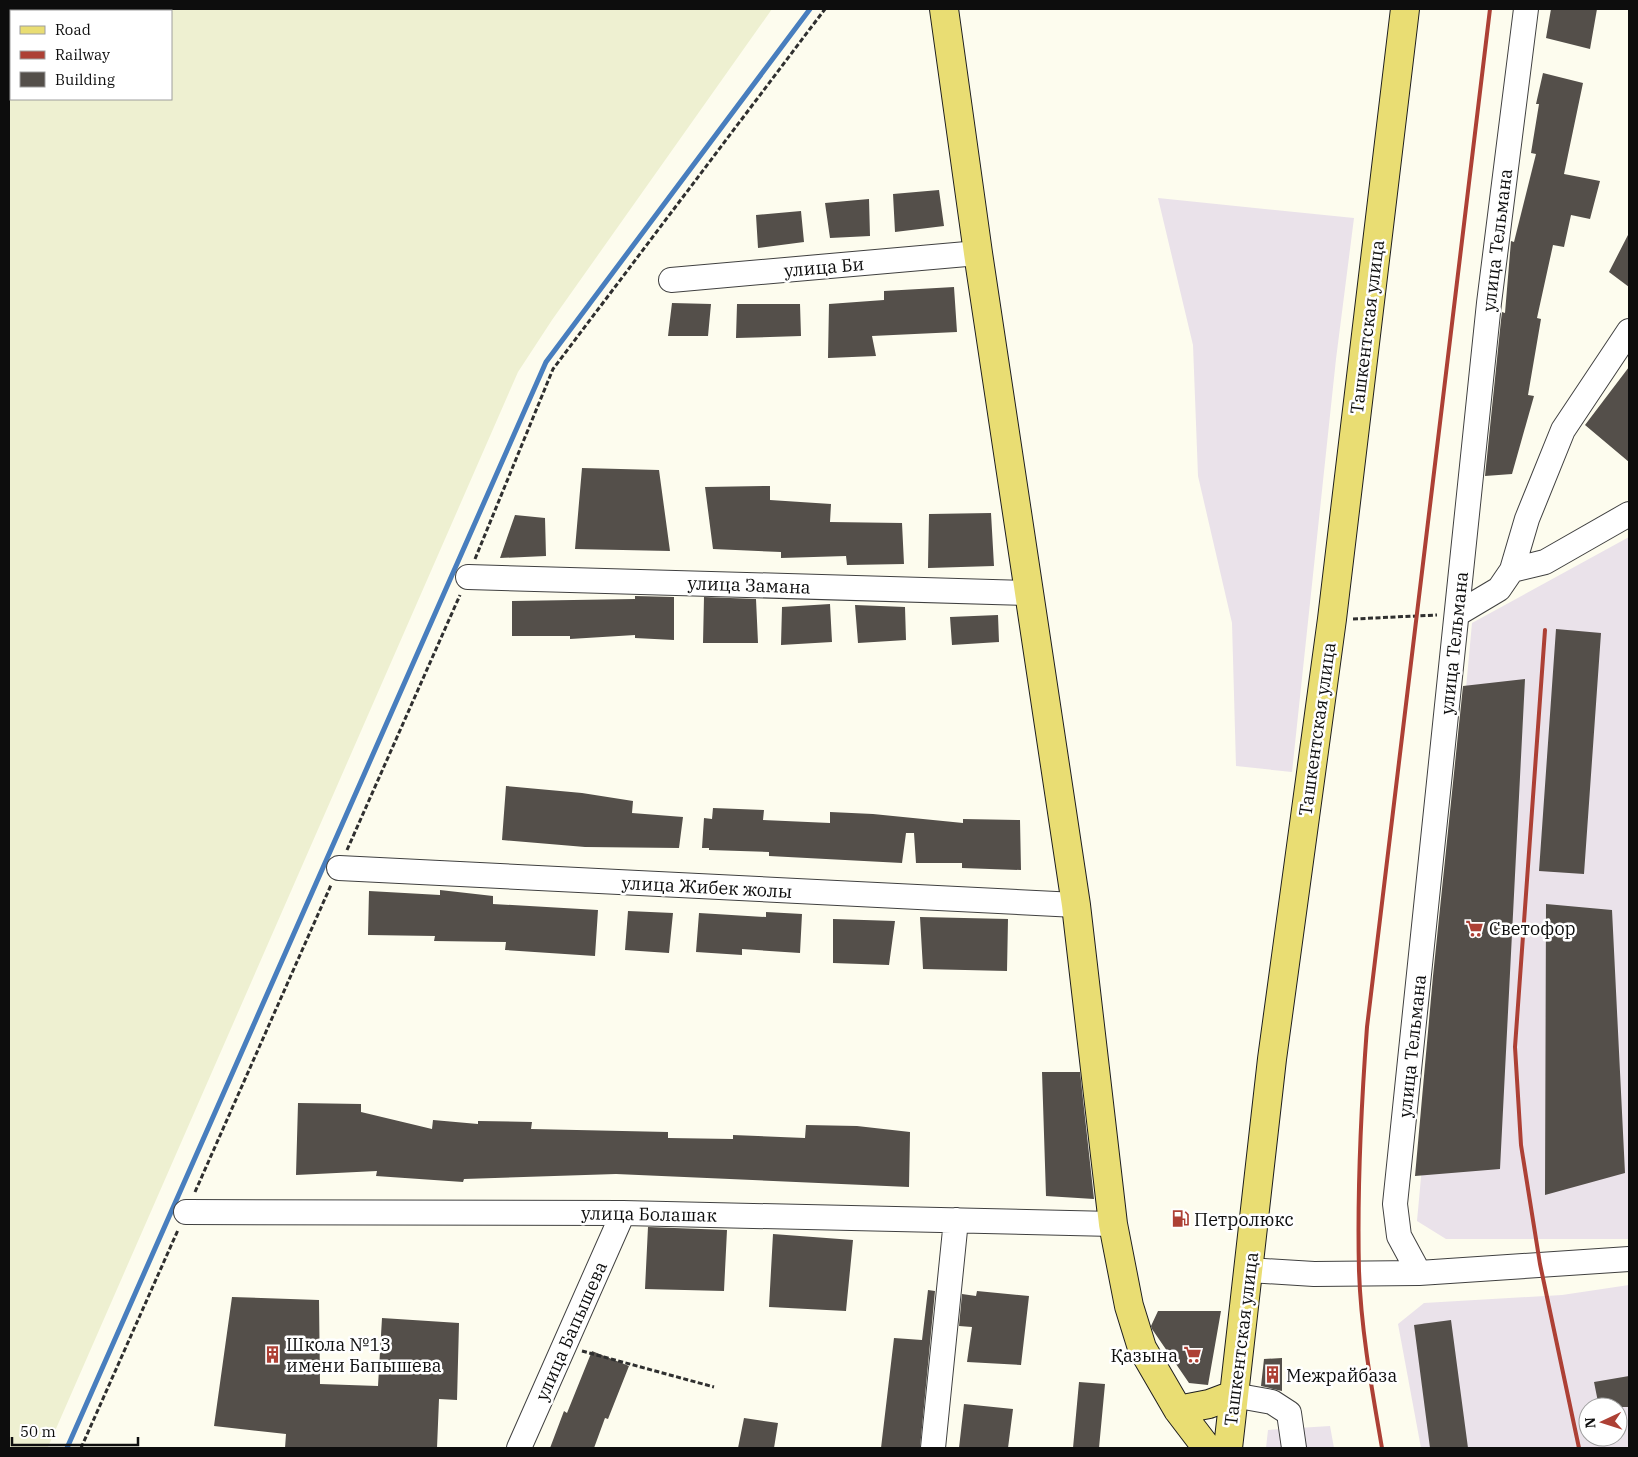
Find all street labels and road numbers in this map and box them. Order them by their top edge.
street label: улица Тельмана [1477,167,1517,313]
street label: Ташкентская улица [1345,238,1389,415]
street label: улица Би [783,252,865,282]
street label: улица Тельмана [1435,570,1473,716]
street label: улица Замана [687,571,811,599]
street label: Ташкентская улица [1293,641,1341,817]
street label: улица Жибек жолы [621,871,793,903]
street label: улица Тельмана [1393,973,1431,1119]
street label: улица Болашак [581,1201,718,1227]
street label: Ташкентская улица [1219,1250,1263,1427]
street label: улица Бапышева [530,1258,612,1404]

